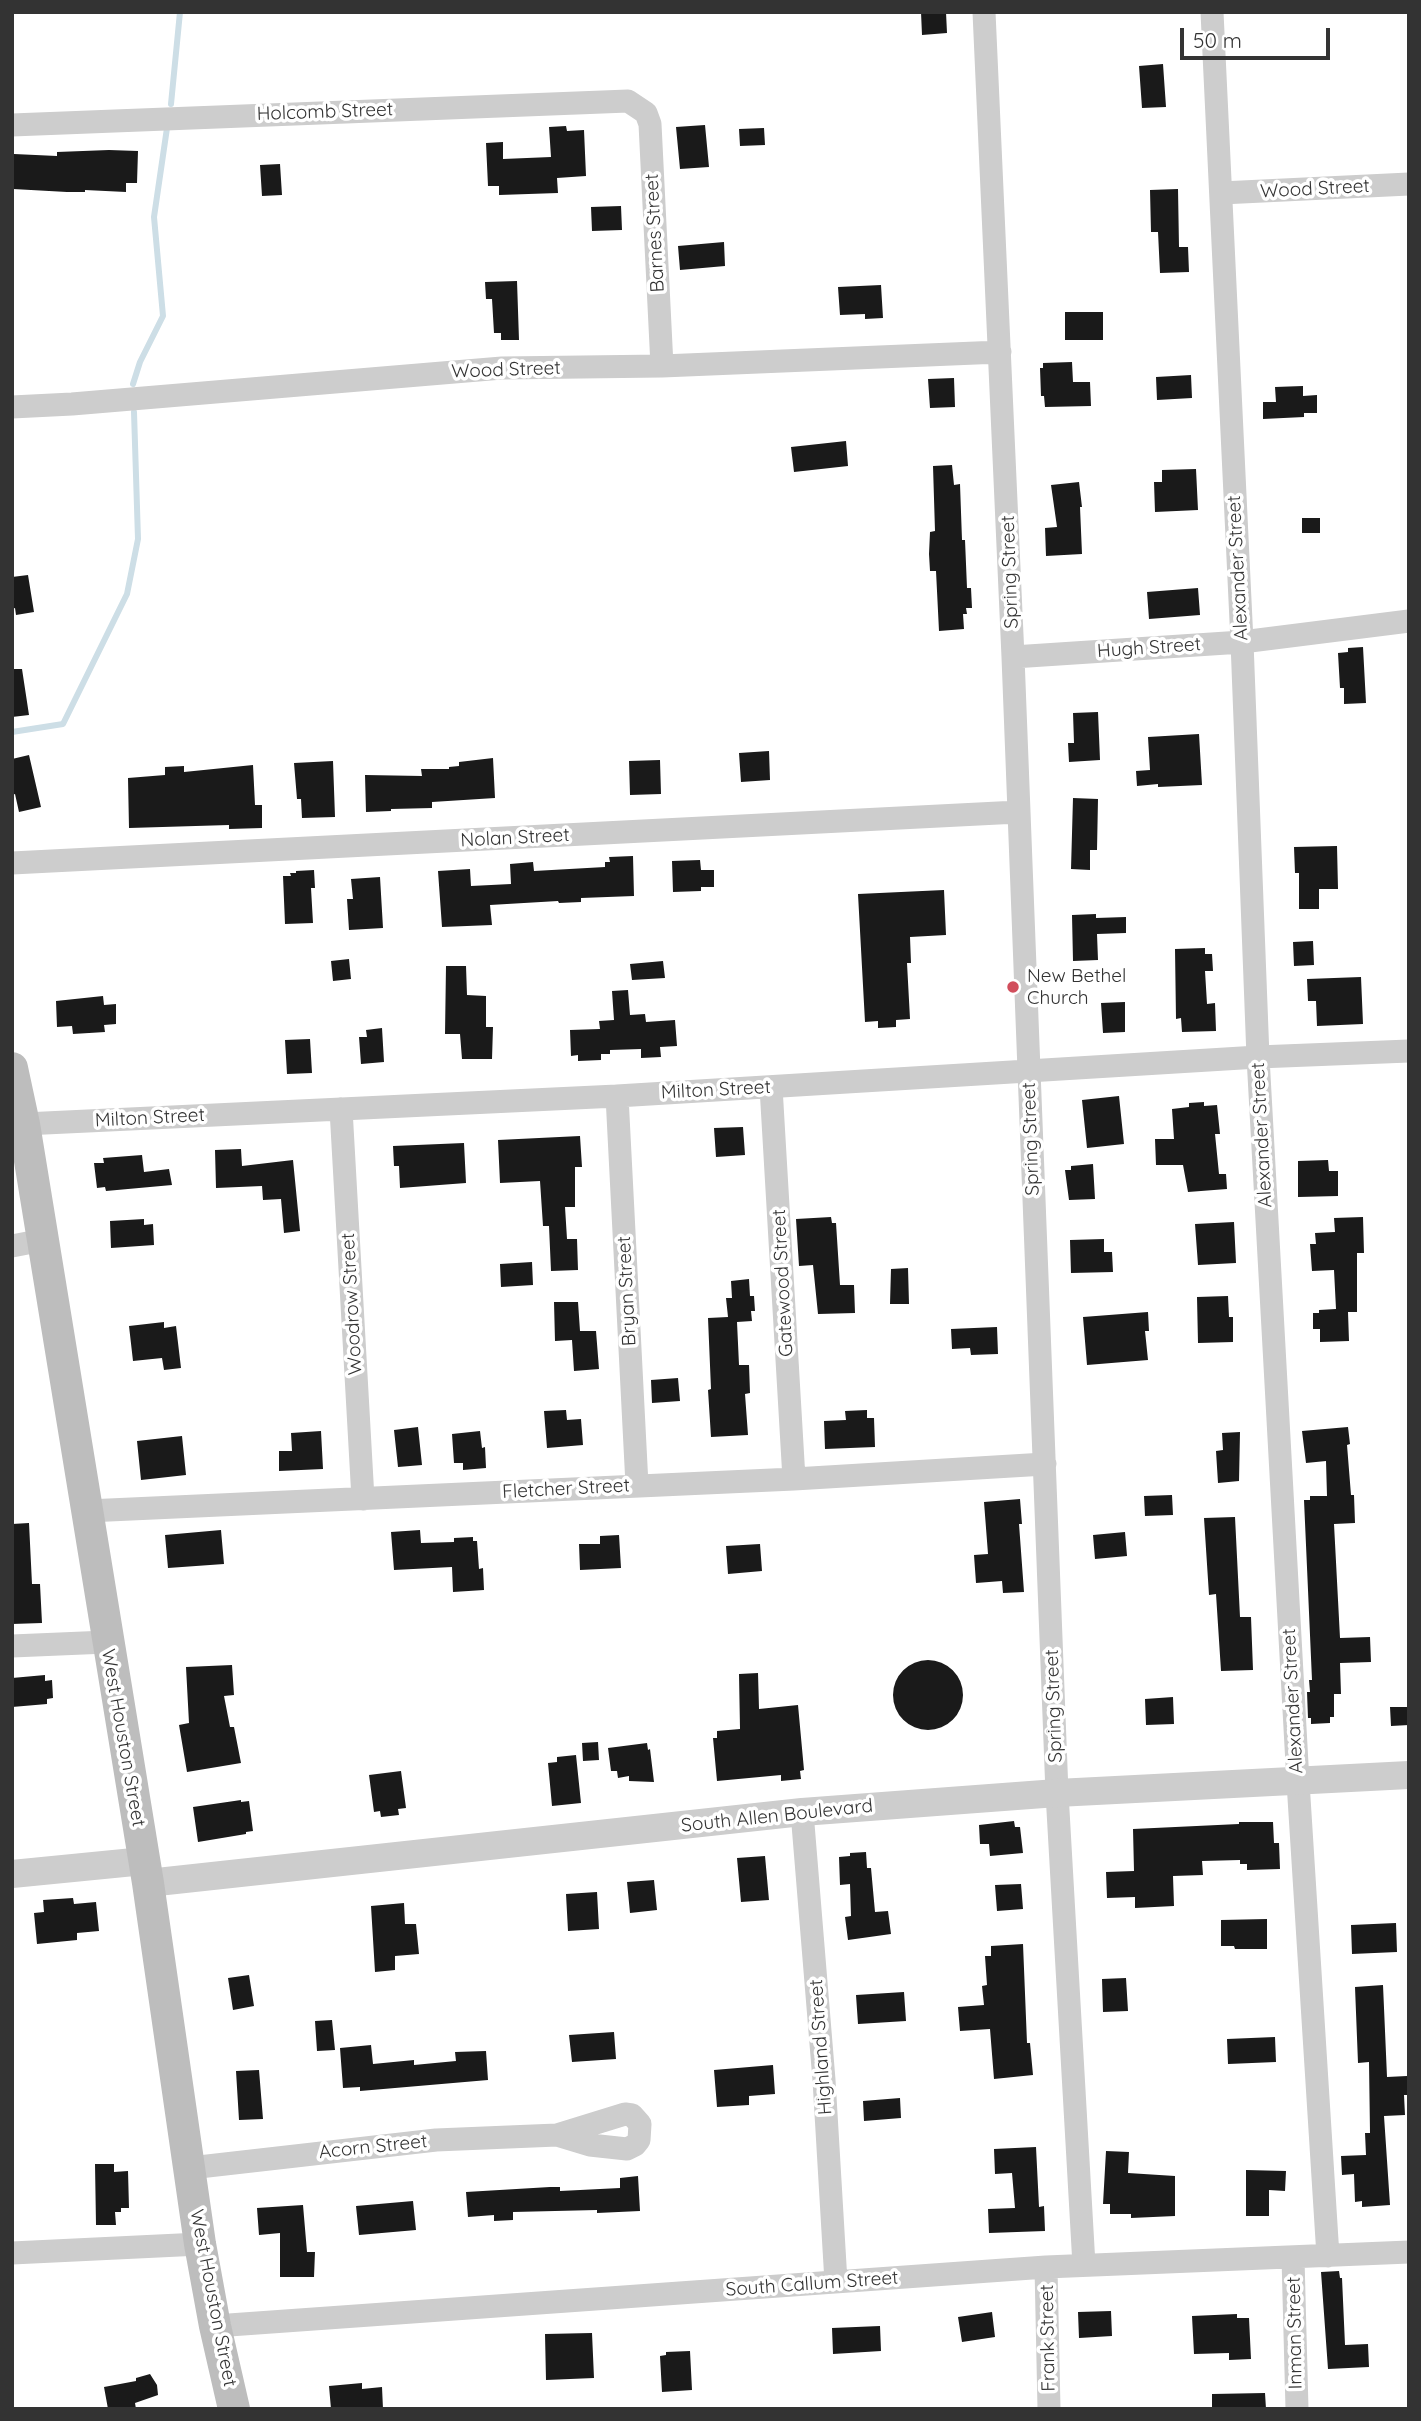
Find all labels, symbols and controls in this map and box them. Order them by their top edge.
scale bar [1183,14,1334,58]
text: 50 m [1193,27,1242,53]
street label: Holcomb Street [256,98,394,126]
street label: Barnes Street [641,173,669,293]
street label: Wood Street [1260,175,1370,203]
street label: Wood Street [451,357,561,383]
street label: Alexander Street [1223,495,1253,641]
street label: Spring Street [997,515,1023,629]
street label: Hugh Street [1096,633,1202,663]
street label: Nolan Street [460,824,570,852]
place label: New Bethel Church [1027,965,1126,1009]
marker: New Bethel Church [1005,979,1021,995]
street label: Alexander Street [1247,1062,1277,1208]
street label: Milton Street [660,1076,772,1104]
street label: Spring Street [1018,1082,1044,1196]
street label: Milton Street [94,1104,206,1132]
street label: Gatewood Street [768,1209,798,1357]
street label: Woodrow Street [337,1232,367,1376]
street label: Bryan Street [613,1235,641,1347]
street label: Fletcher Street [502,1474,630,1504]
street label: Alexander Street [1278,1628,1308,1774]
street label: West Houston Street [96,1647,150,1829]
street label: Spring Street [1041,1649,1067,1763]
street label: South Allen Boulevard [680,1795,874,1837]
street label: Highland Street [805,1978,837,2116]
street label: Acorn Street [318,2130,428,2164]
street label: West Houston Street [185,2207,241,2389]
street label: South Callum Street [725,2267,899,2301]
street label: Inman Street [1283,2276,1307,2390]
street label: Frank Street [1036,2284,1060,2392]

